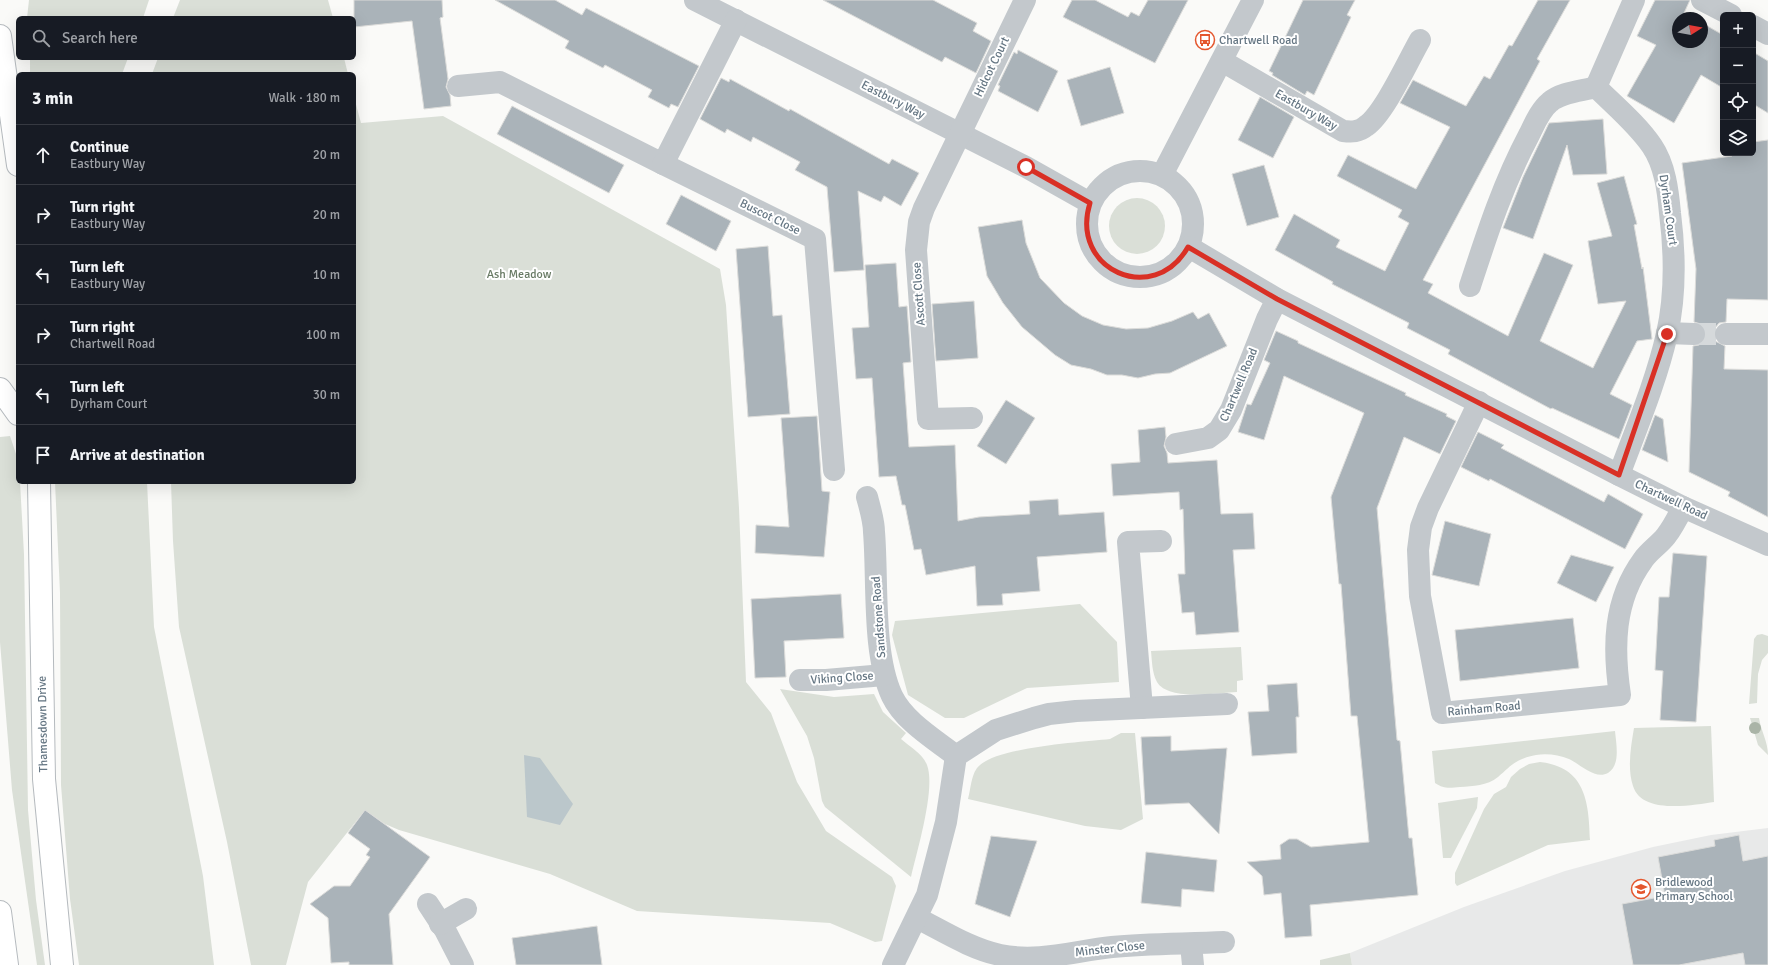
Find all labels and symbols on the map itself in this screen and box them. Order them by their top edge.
north arrow [1672,12,1708,48]
bus stop icon: Chartwell Road [1194,29,1216,51]
place label: Chartwell Road [1219,33,1298,48]
street label: Hidcot Court [971,34,1013,100]
street label: Eastbury Way [859,78,928,123]
street label: Eastbury Way [1272,86,1340,134]
route start [1017,158,1035,176]
street label: Dyrham Court [1656,174,1680,246]
street label: Buscot Close [737,196,803,238]
street label: Ascott Close [909,262,929,326]
park label: Ash Meadow [487,267,552,282]
route end [1658,325,1676,343]
street label: Chartwell Road [1217,346,1261,424]
street label: Chartwell Road [1632,477,1710,523]
street label: Sandstone Road [869,576,889,658]
street label: Viking Close [810,668,874,688]
street label: Thamesdown Drive [35,676,51,772]
street label: Rainham Road [1447,698,1521,720]
place label: Bridlewood Primary School [1655,875,1733,904]
school or university icon: Bridlewood Primary School [1630,878,1652,900]
street label: Minster Close [1074,938,1146,960]

